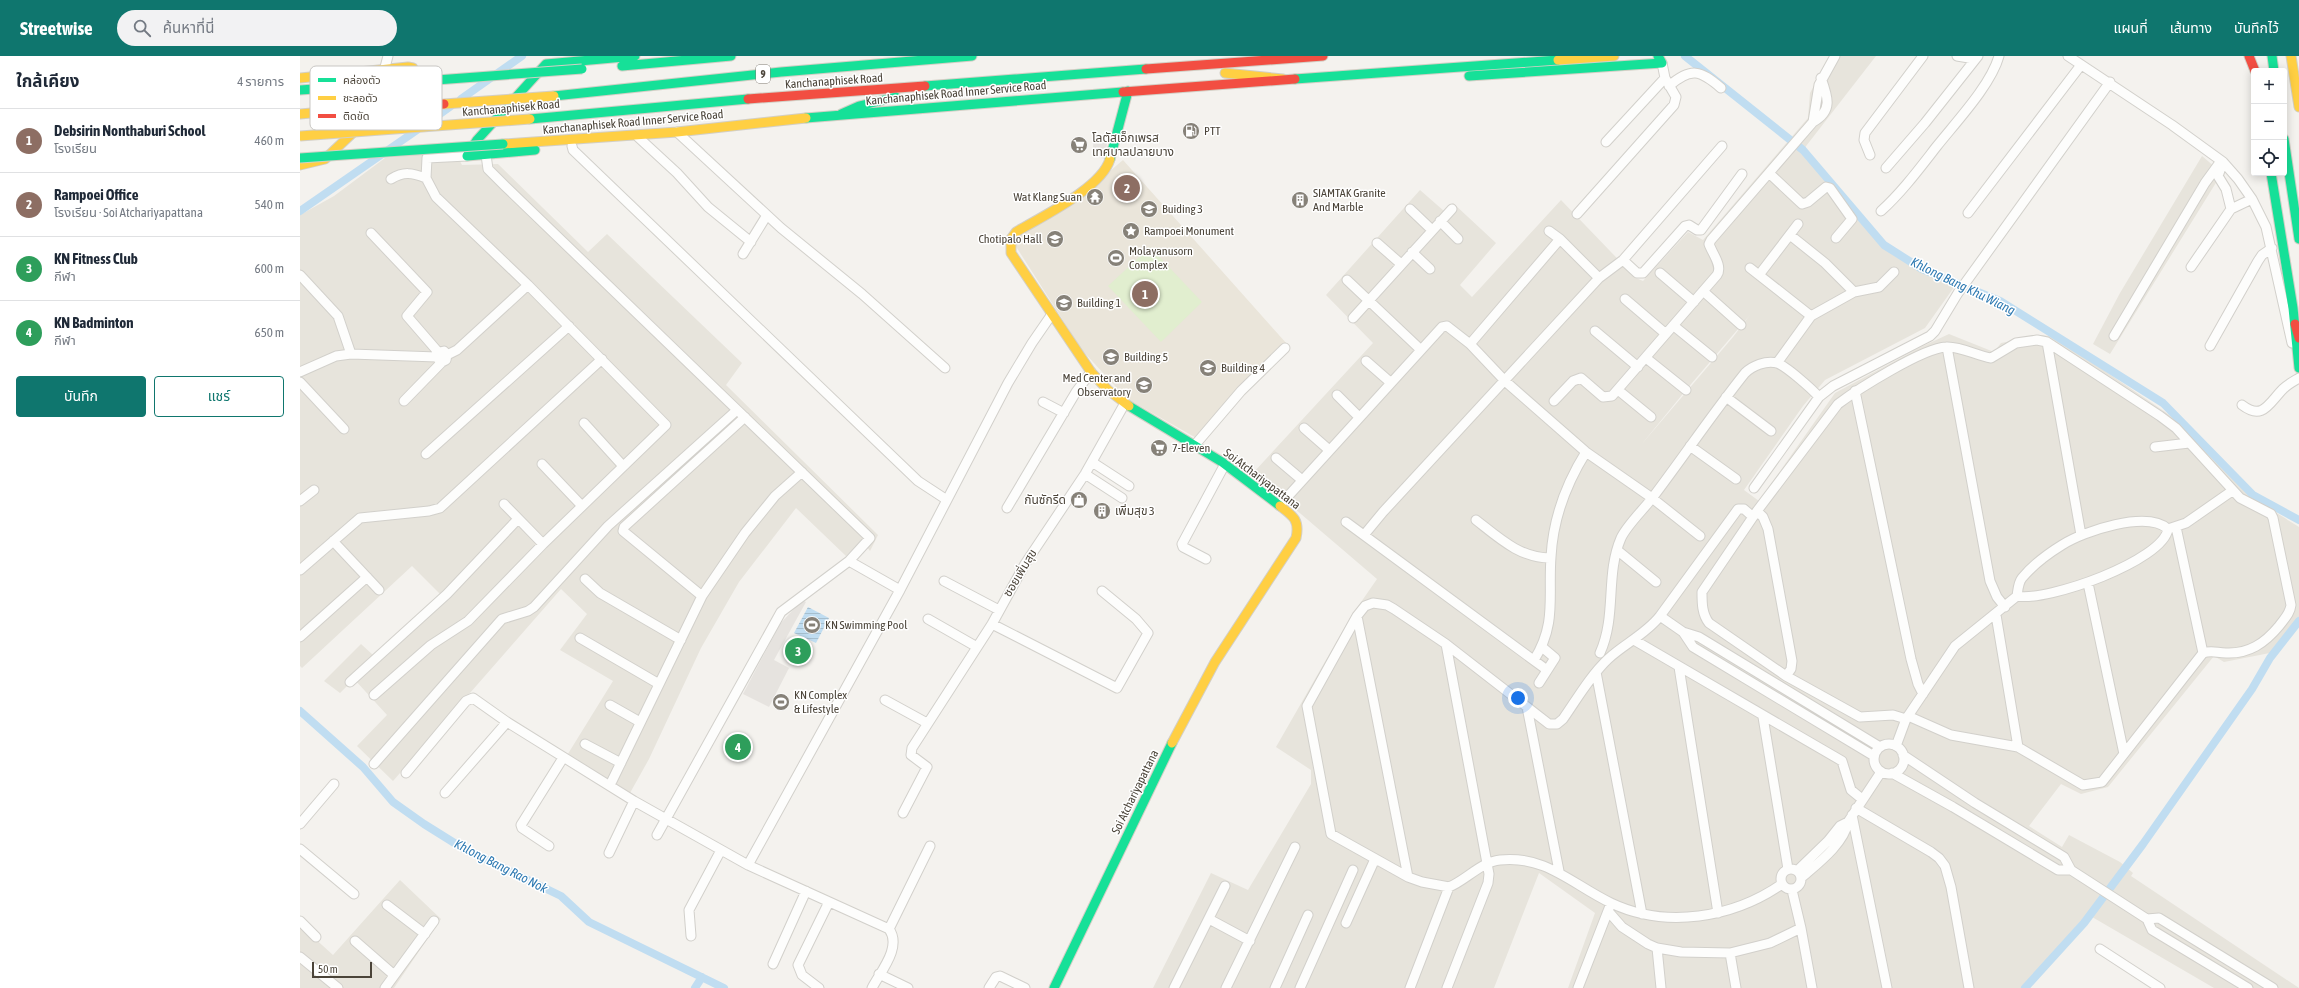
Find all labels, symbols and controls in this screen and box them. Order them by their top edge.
search box [117,10,397,46]
text: Streetwise [20,17,93,39]
icon: search [131,17,153,39]
text: ค้นหาที่นี่ [163,19,214,36]
text: แผนที่ [2114,20,2148,36]
text: เส้นทาง [2170,20,2212,36]
text: บันทึกไว้ [2234,20,2279,36]
road number: 9 [756,65,770,83]
legend [310,66,442,130]
map controls [2251,68,2287,176]
button: + [2251,68,2287,104]
text: ใกล้เคียง [16,71,79,91]
street label: Kanchanaphisek Road [785,71,883,91]
text: 4 รายการ [237,74,284,89]
text: คล่องตัว [343,74,381,86]
street label: Kanchanaphisek Road Inner Service Road [865,78,1047,108]
text: ชะลอตัว [343,92,378,104]
street label: Kanchanaphisek Road [462,97,560,119]
button: − [2251,104,2287,140]
street label: Kanchanaphisek Road Inner Service Road [542,107,724,137]
text: ติดขัด [343,110,370,122]
fuel station icon: PTT [1181,121,1201,141]
text: Debsirin Nonthaburi School [54,122,206,139]
place label: PTT [1204,124,1221,138]
place label: โลตัสเอ็กเพรส เทศบาลปลายบาง [1092,131,1174,159]
text: 1 [26,133,32,148]
text: 460 m [255,133,284,148]
supermarket icon: โลตัสเอ็กเพรส เทศบาลปลายบาง [1069,135,1089,155]
button: locate [2251,140,2287,176]
text: โรงเรียน [54,141,97,156]
pin: 2 [1114,173,1140,203]
text: Rampoei Office [54,186,138,203]
place label: SIAMTAK Granite And Marble [1313,186,1386,214]
temple icon: Wat Klang Suan [1085,187,1105,207]
place label: Wat Klang Suan [1013,190,1082,204]
building icon: SIAMTAK Granite And Marble [1290,190,1310,210]
text: 2 [26,197,32,212]
text: 540 m [255,197,284,212]
school or university icon: Buiding 3 [1139,199,1159,219]
place label: Buiding 3 [1162,202,1203,216]
text: โรงเรียน · Soi Atchariyapattana [54,205,203,220]
place icon: Rampoei Monument [1121,221,1141,241]
place label: Rampoei Monument [1144,224,1235,238]
school or university icon: Chotipalo Hall [1045,229,1065,249]
place label: Chotipalo Hall [978,232,1043,246]
place label: Molayanusorn Complex [1129,244,1193,272]
sports icon: Molayanusorn Complex [1106,248,1126,268]
text: KN Fitness Club [54,250,138,267]
water label: Khlong Bang Khu Wiang [1908,254,2018,318]
text: 3 [26,261,32,276]
text: 600 m [255,261,284,276]
text: กีฬา [54,269,76,284]
pin: 1 [1132,279,1158,309]
school or university icon: Building 1 [1054,293,1074,313]
place label: Building 1 [1077,296,1121,310]
text: KN Badminton [54,314,133,331]
text: 4 [26,325,32,340]
text: 650 m [255,325,284,340]
text: กีฬา [54,333,76,348]
school or university icon: Building 5 [1101,347,1121,367]
place label: Building 5 [1124,350,1168,364]
school or university icon: Building 4 [1198,358,1218,378]
place label: Building 4 [1221,361,1265,375]
place label: Med Center and Observatory [1063,371,1131,399]
school or university icon: Med Center and Observatory [1134,375,1154,395]
button: บันทึก [16,376,146,417]
button: แชร์ [154,376,284,417]
supermarket icon: 7-Eleven [1149,438,1169,458]
place label: 7-Eleven [1172,441,1210,455]
street label: Soi Atchariyapattana [1221,446,1303,512]
shop icon: กันซักรีด [1069,490,1089,510]
place label: กันซักรีด [1024,493,1066,507]
building icon: เพิ่มสุข 3 [1092,501,1112,521]
place label: เพิ่มสุข 3 [1115,503,1155,518]
street label: ซอยเพิ่มสุข [999,546,1040,599]
sports icon: KN Swimming Pool [802,615,822,635]
place label: KN Swimming Pool [825,618,908,632]
pin: 3 [785,636,811,666]
place label: KN Complex & Lifestyle [794,688,847,716]
your location [1508,688,1528,708]
sports icon: KN Complex & Lifestyle [771,692,791,712]
pin: 4 [725,732,751,762]
street label: Soi Atchariyapattana [1109,748,1161,836]
water label: Khlong Bang Rao Nok [452,836,550,896]
scale bar [312,960,372,979]
text: 50 m [318,963,338,975]

